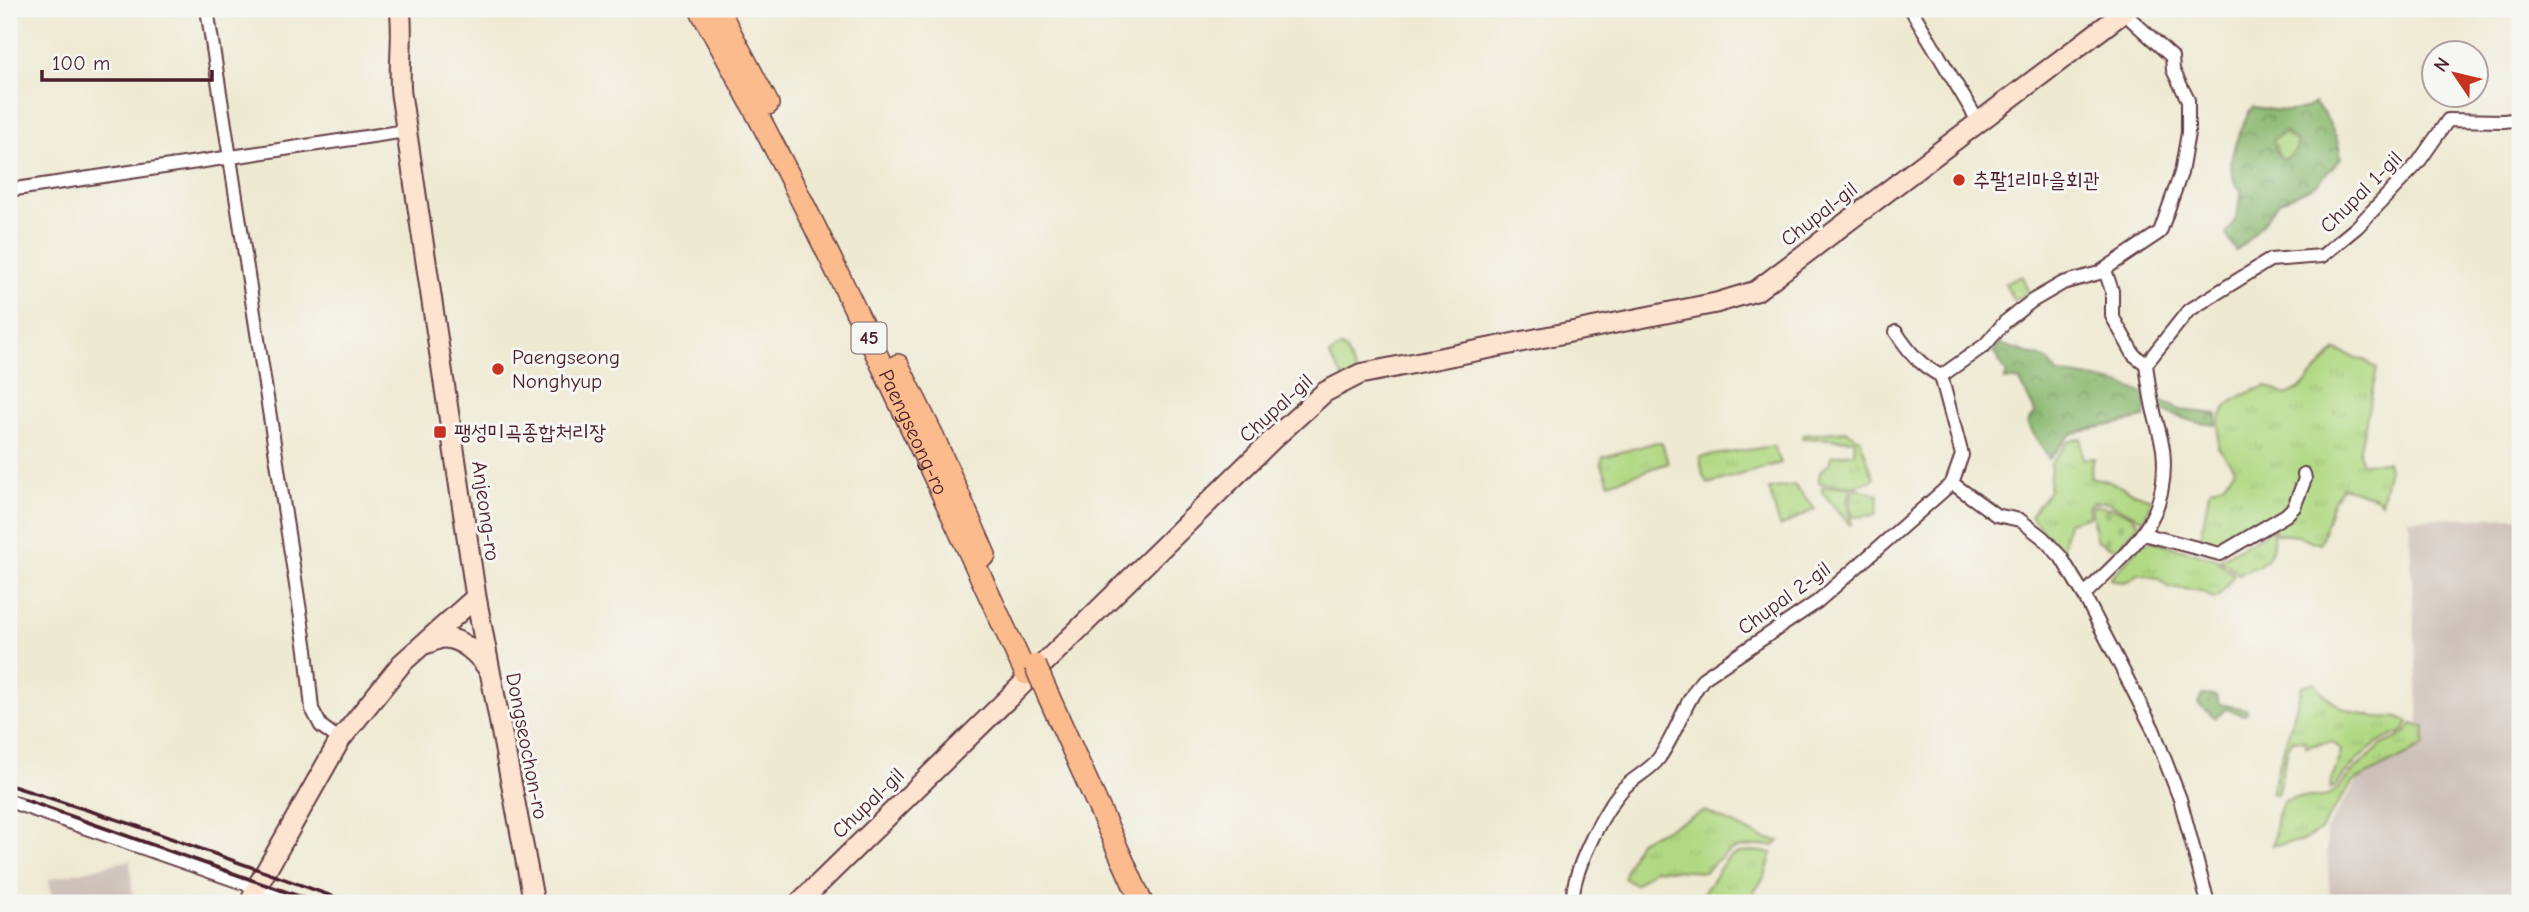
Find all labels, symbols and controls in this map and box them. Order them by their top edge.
scale bar [42,38,212,82]
north arrow [2420,38,2490,108]
text: 100 m [52,51,110,75]
text: N [2429,53,2454,76]
street label: Chupal 1-gil [2315,146,2407,238]
place label: 추팔1리마을회관 [1973,168,2100,192]
marker: 추팔1리마을회관 [1951,172,1967,188]
street label: Chupal-gil [1776,177,1862,251]
road number: 45 [852,322,886,354]
place label: Paengseong Nonghyup [512,345,620,393]
marker: Paengseong Nonghyup [490,361,506,377]
street label: Paengseong-ro [874,366,953,499]
street label: Chupal-gil [1234,369,1318,447]
place label: 팽성미곡종합처리장 [454,420,606,444]
marker: 팽성미곡종합처리장 [432,424,448,440]
street label: Anjeong-ro [467,459,505,563]
street label: Chupal 2-gil [1733,556,1835,640]
street label: Dongseochon-ro [501,671,553,821]
street label: Chupal-gil [827,763,909,843]

